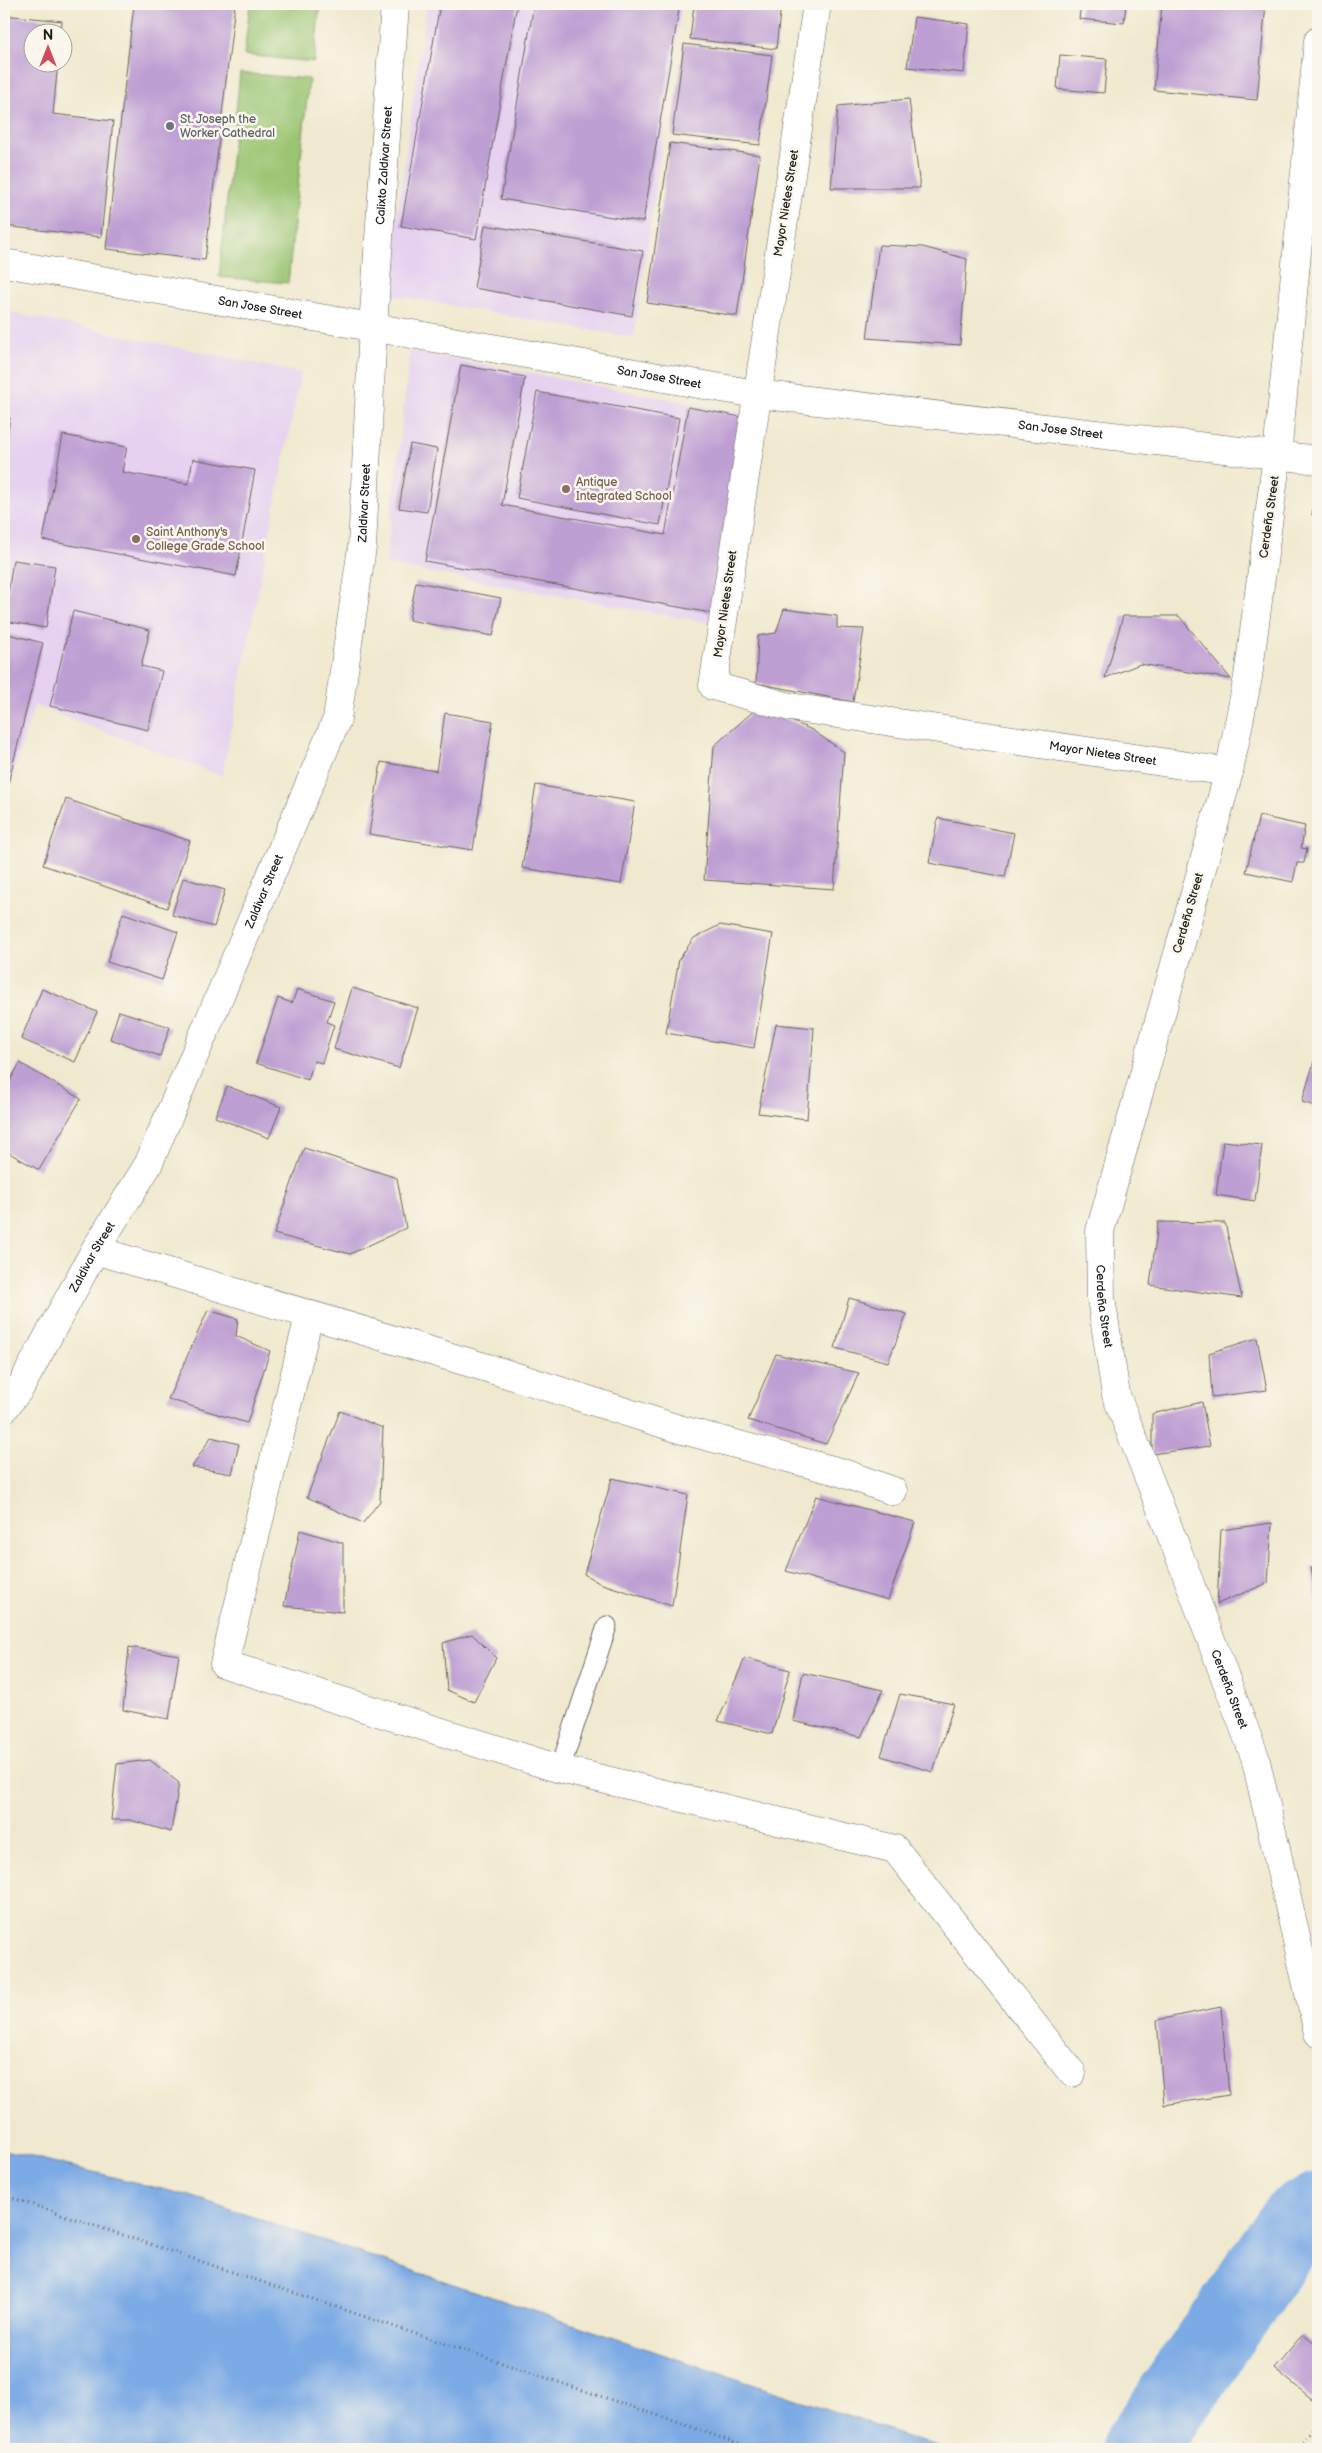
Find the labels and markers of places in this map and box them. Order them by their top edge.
place label: St. Joseph the Worker Cathedral [180,112,275,141]
marker: St. Joseph the Worker Cathedral [164,120,176,132]
place label: Antique Integrated School [576,475,672,504]
marker: Antique Integrated School [560,483,572,495]
place label: Saint Anthony's College Grade School [146,525,265,554]
marker: Saint Anthony's College Grade School [130,533,142,545]

